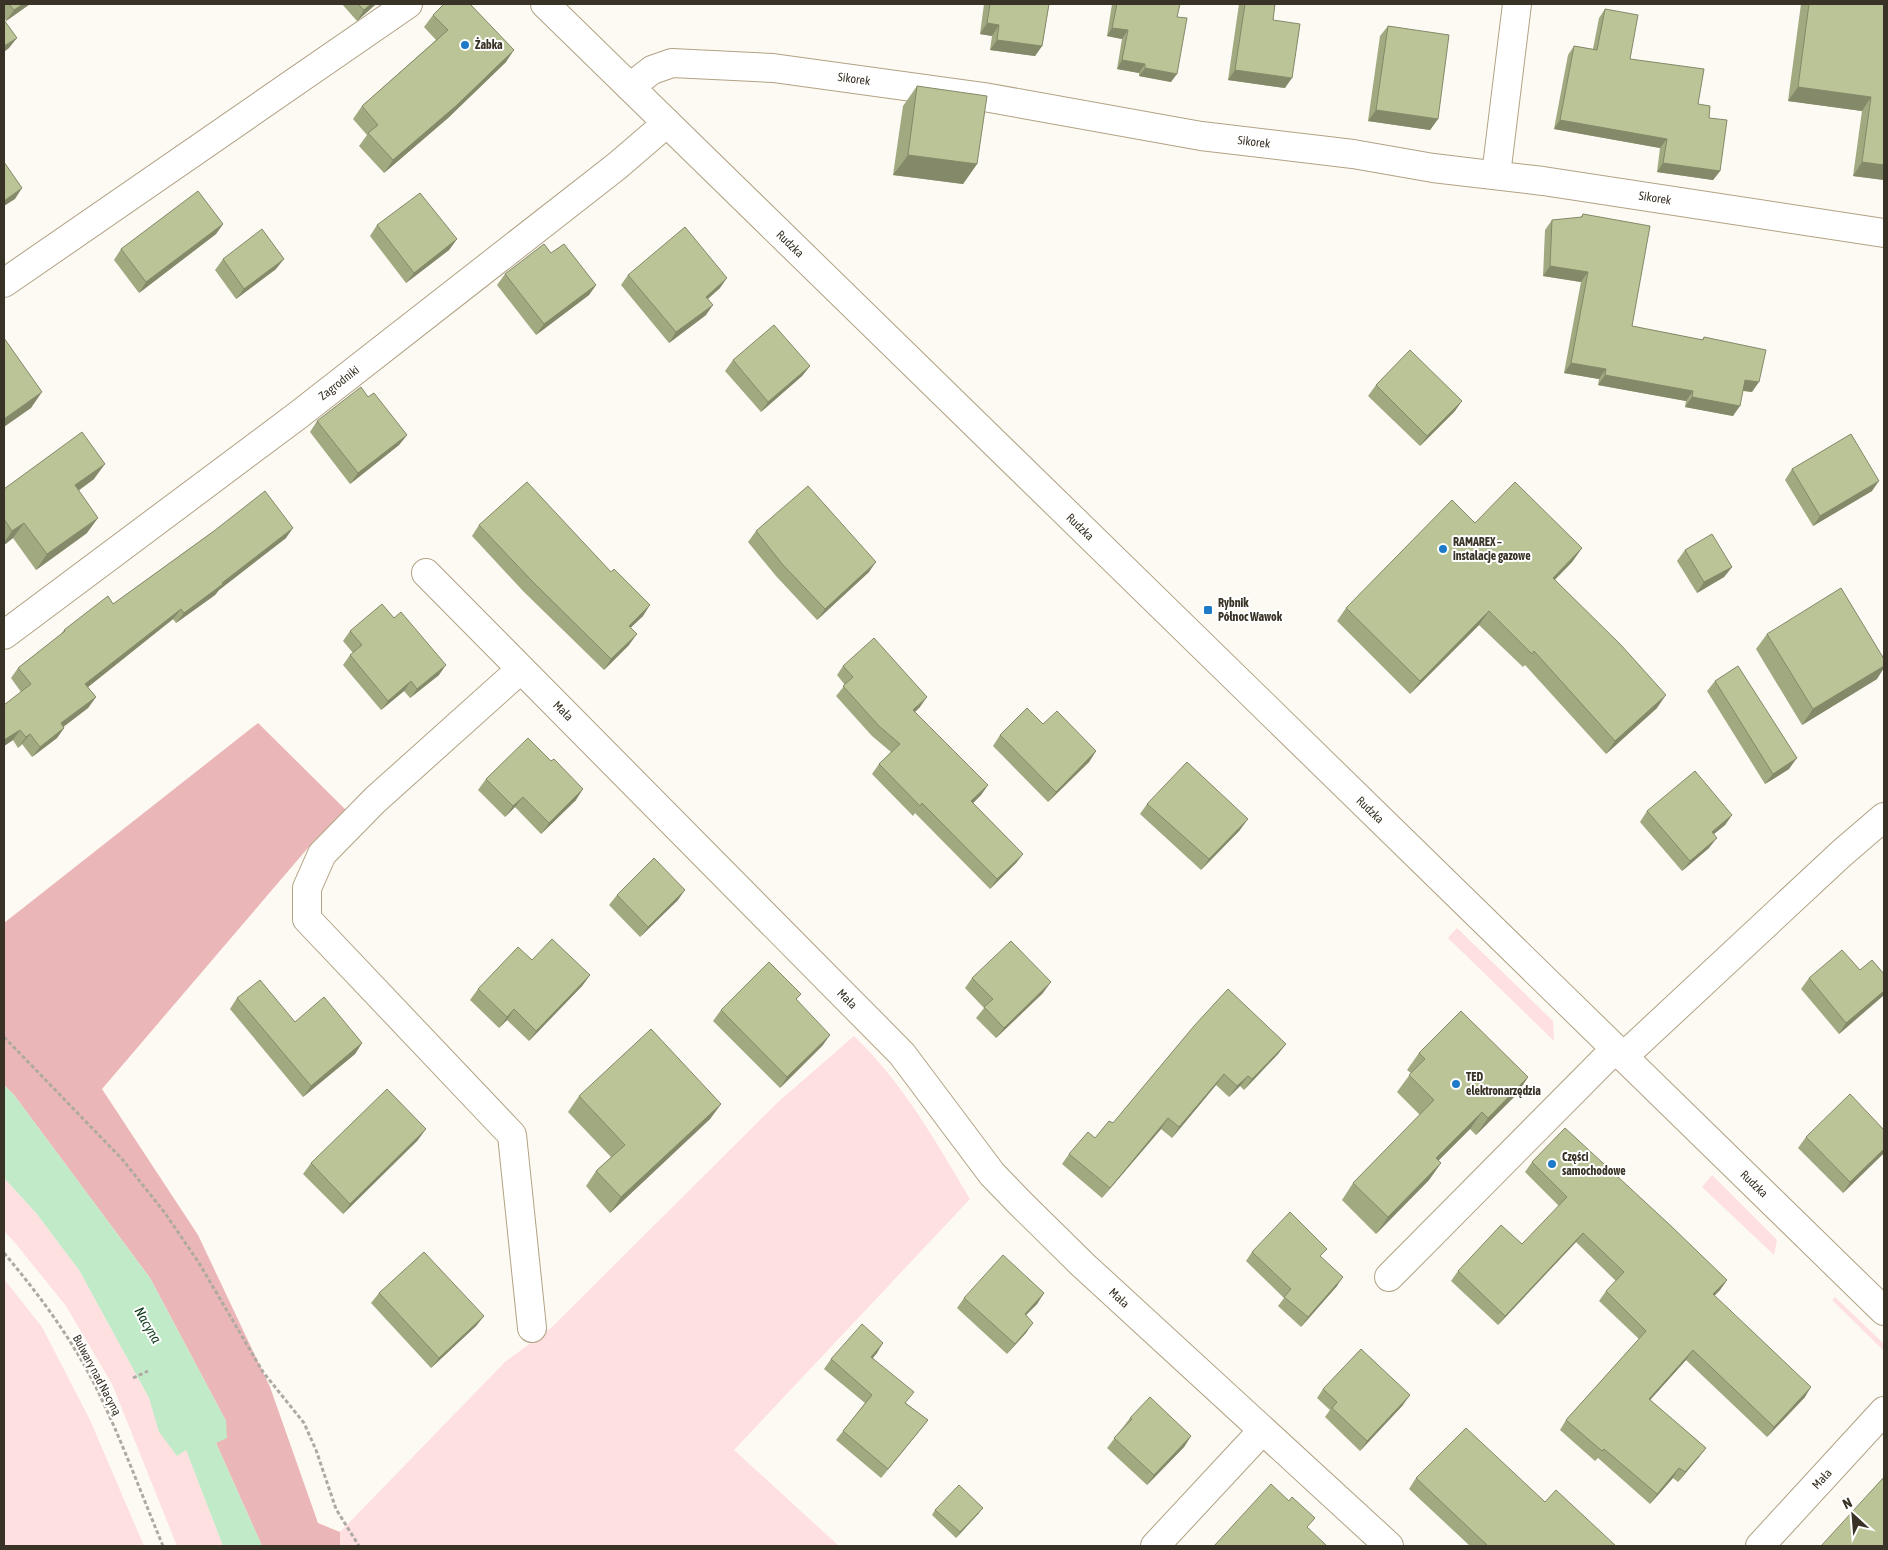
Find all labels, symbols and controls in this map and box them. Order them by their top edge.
place label: Żabka [475,37,503,52]
marker: Żabka [459,39,471,51]
street label: Sikorek [837,70,872,88]
street label: Sikorek [1237,133,1272,151]
street label: Sikorek [1638,189,1673,208]
street label: Rudzka [773,228,807,260]
street label: Zagrodniki [316,363,362,403]
street label: Rudzka [1063,511,1097,543]
place label: RAMAREX – instalacje gazowe [1453,535,1531,563]
marker: RAMAREX – instalacje gazowe [1437,543,1449,555]
place label: Rybnik Północ Wawok [1218,596,1283,624]
marker: Rybnik Północ Wawok [1202,604,1214,616]
street label: Mała [550,698,576,724]
street label: Rudzka [1353,794,1387,826]
street label: Mała [834,986,860,1012]
place label: TED elektronarzędzia [1466,1070,1541,1098]
marker: TED elektronarzędzia [1450,1078,1462,1090]
place label: Części samochodowe [1562,1150,1626,1178]
marker: Części samochodowe [1546,1158,1558,1170]
street label: Rudzka [1737,1168,1771,1200]
street label: Mała [1106,1285,1132,1311]
water label: Nacyna [131,1304,165,1346]
street label: Bulwary nad Nacyną [70,1332,124,1418]
street label: Mała [1809,1466,1835,1492]
north arrow [1828,1490,1878,1540]
text: N [1840,1494,1855,1512]

